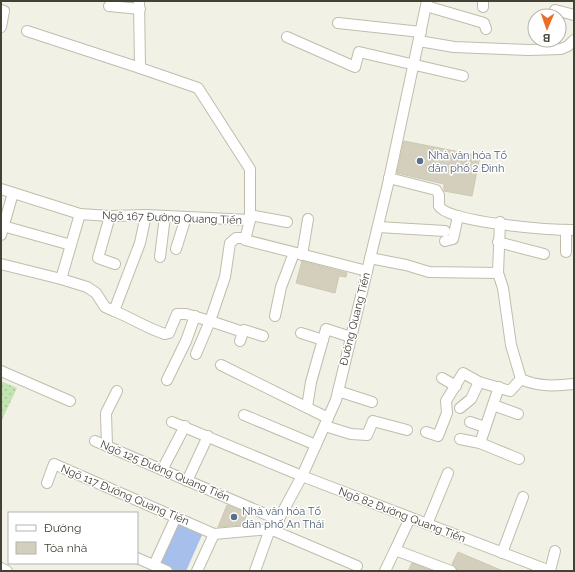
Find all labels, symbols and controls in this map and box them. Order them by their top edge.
north arrow [527,8,567,48]
text: B [542,31,551,44]
place label: Nhà văn hóa Tổ dân phố 2 Đình [428,149,507,175]
marker: Nhà văn hóa Tổ dân phố 2 Đình [415,156,425,166]
street label: Ngõ 167 Đường Quang Tiến [102,209,242,227]
street label: Đường Quang Tiến [337,271,373,367]
street label: Ngõ 125 Đường Quang Tiến [98,438,232,504]
street label: Ngõ 117 Đường Quang Tiến [59,462,191,528]
street label: Ngõ 82 Đường Quang Tiến [337,485,467,545]
place label: Nhà văn hóa Tổ dân phố An Thái [242,505,324,531]
legend [8,512,138,564]
marker: Nhà văn hóa Tổ dân phố An Thái [229,512,239,522]
text: Tòa nhà [44,541,87,555]

